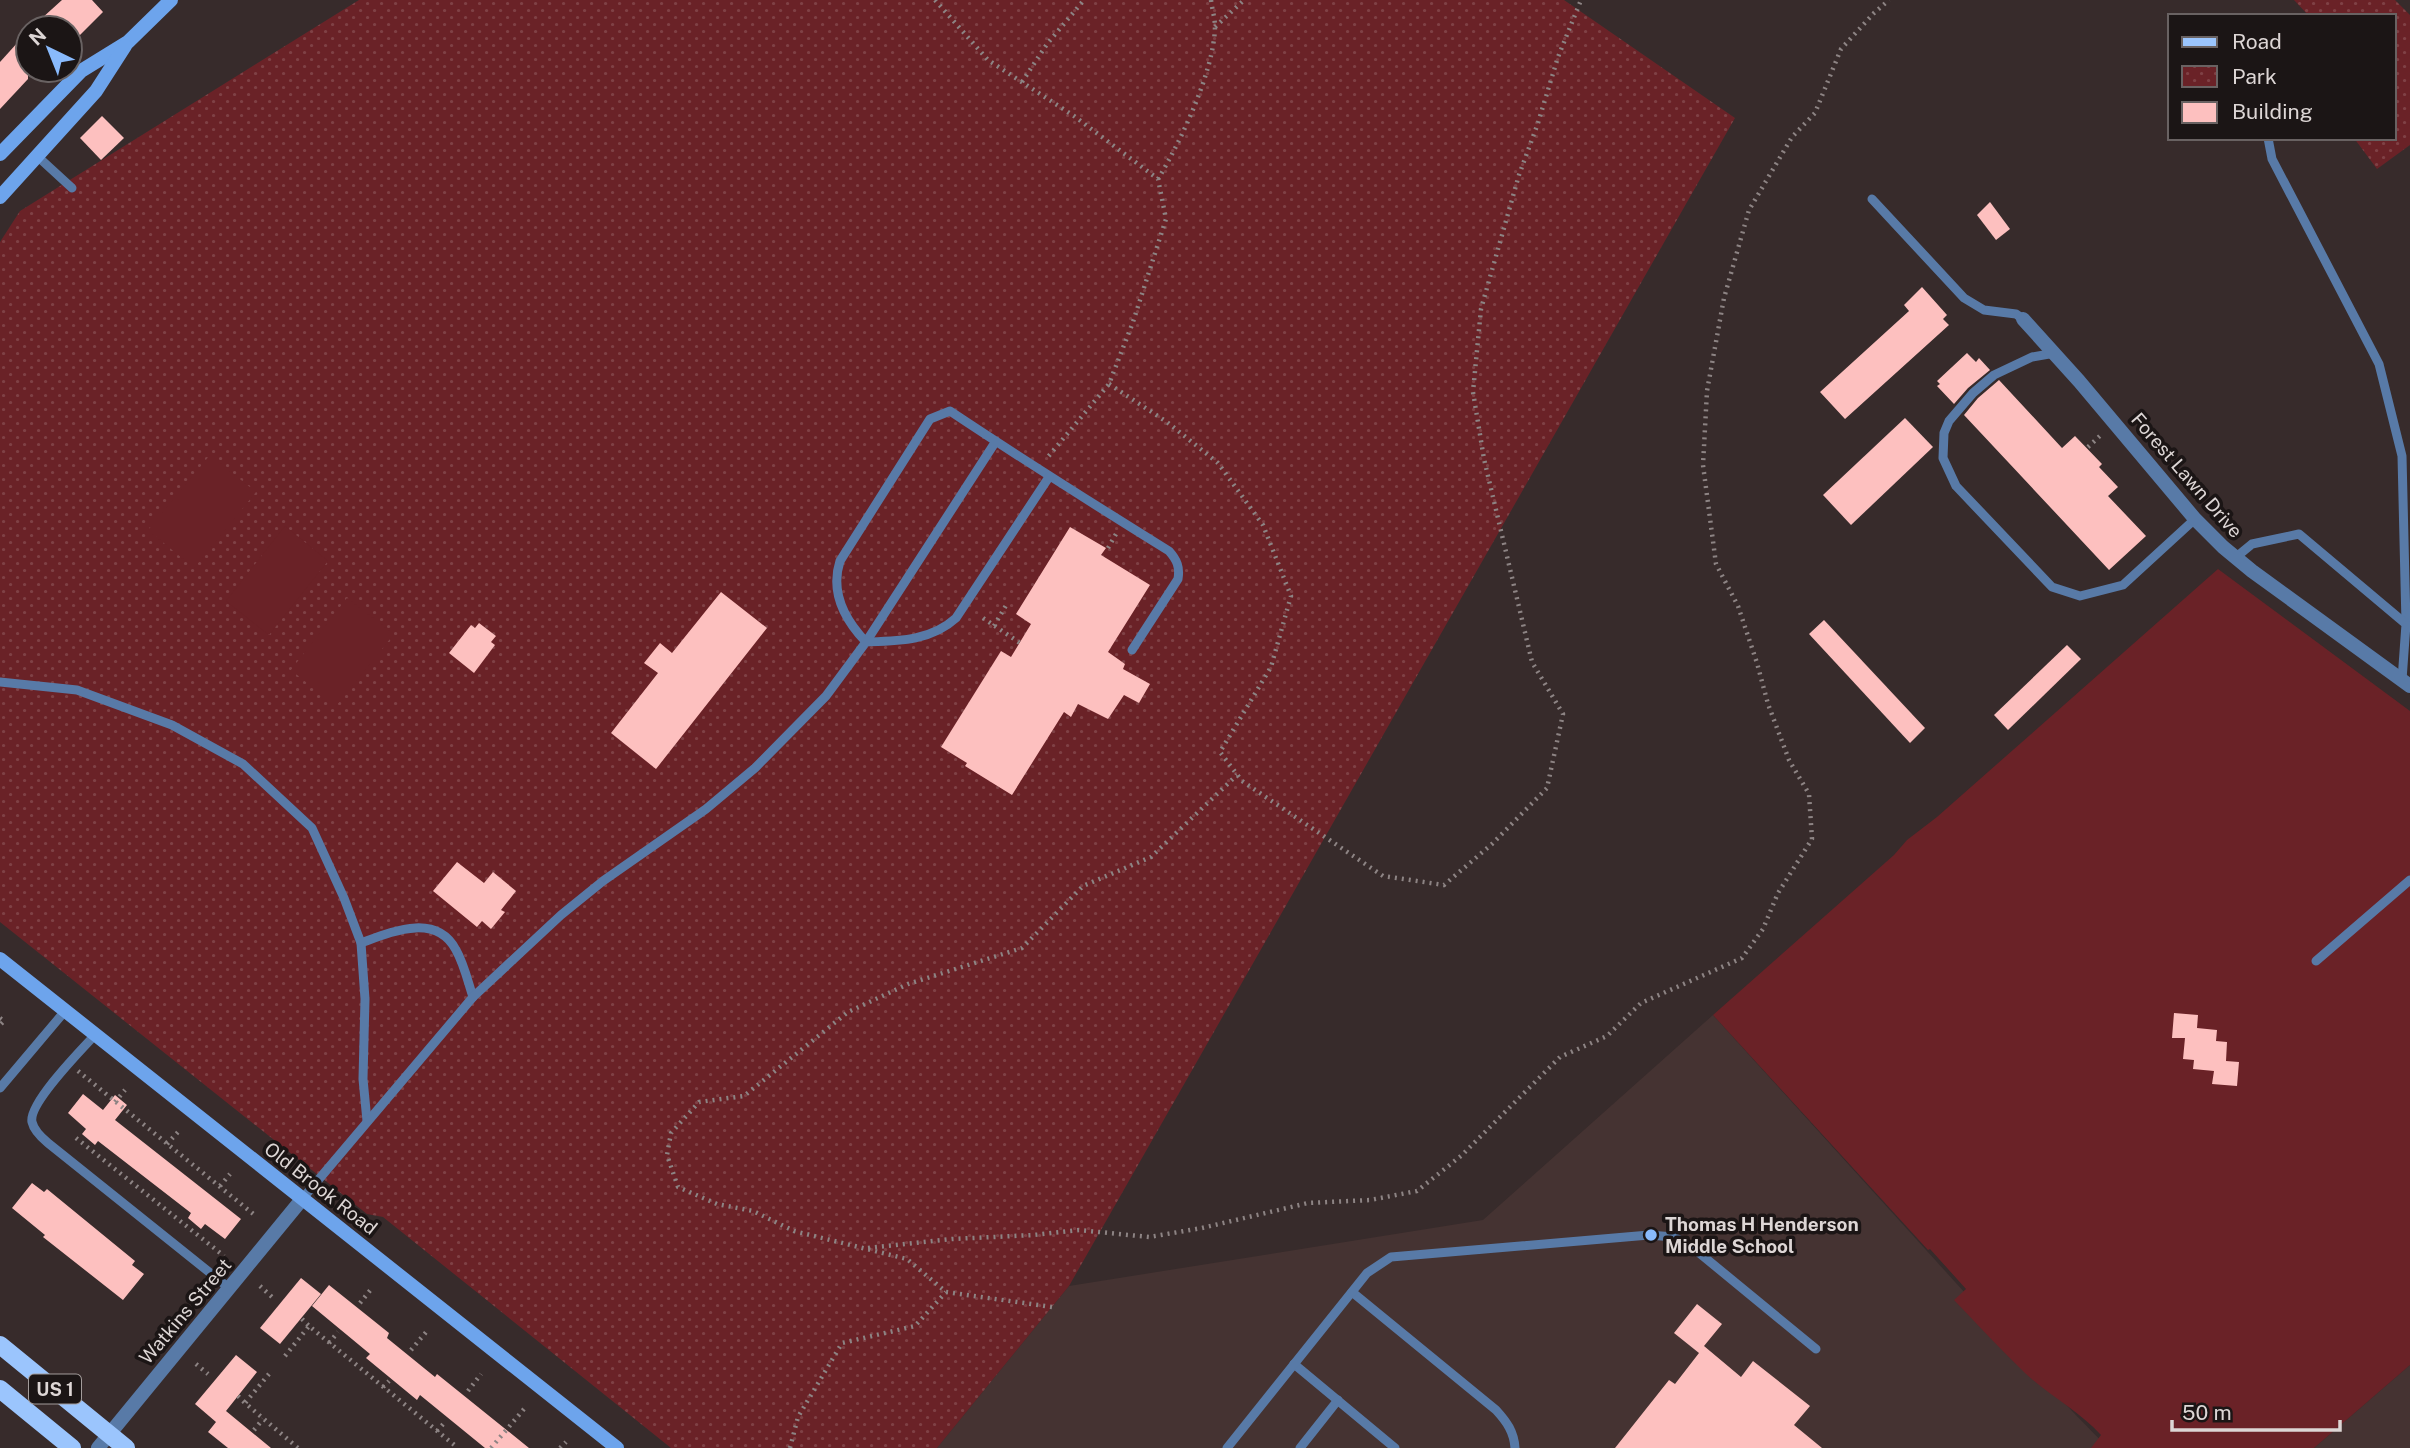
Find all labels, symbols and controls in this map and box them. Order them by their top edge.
north arrow [14,14,84,84]
legend [2168,14,2396,140]
text: N [24,23,50,50]
text: Road [2232,29,2282,54]
text: Park [2232,64,2277,89]
text: Building [2232,99,2313,124]
street label: Forest Lawn Drive [2127,408,2247,542]
street label: Old Brook Road [260,1137,382,1239]
place label: Thomas H Henderson Middle School [1665,1213,1859,1257]
marker: Thomas H Henderson Middle School [1643,1227,1659,1243]
street label: Watkins Street [135,1254,235,1368]
road number: US 1 [29,1374,81,1404]
scale bar [2172,1388,2340,1432]
text: 50 m [2182,1400,2232,1425]

